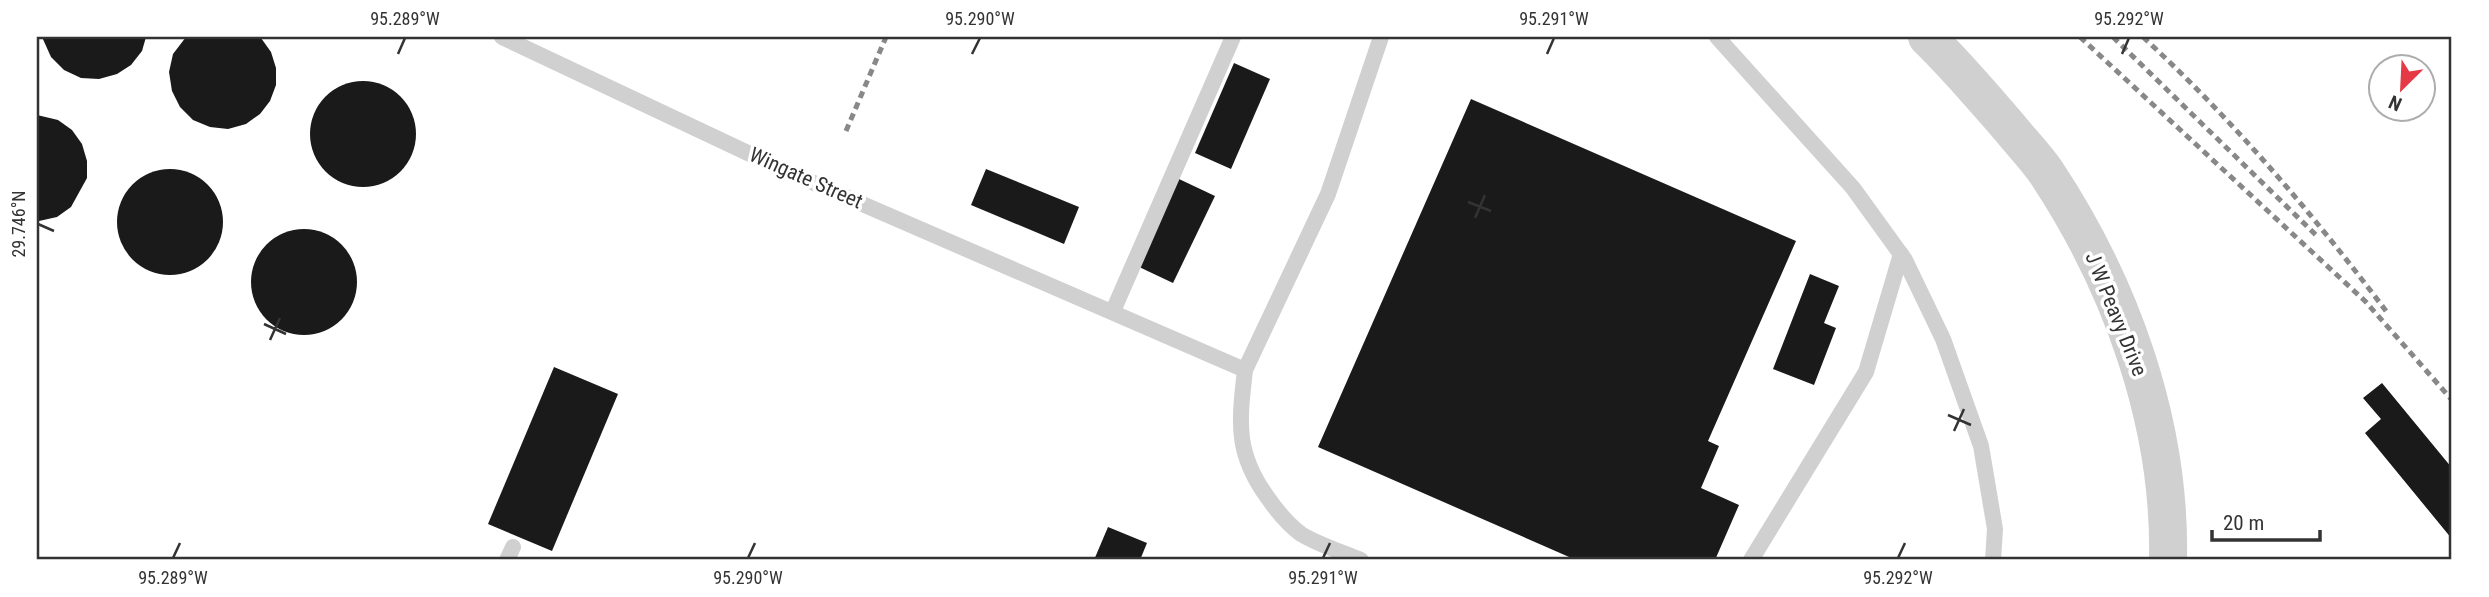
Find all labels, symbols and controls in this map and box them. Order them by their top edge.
text: 95.289°W [370,8,440,29]
text: 95.290°W [945,8,1015,29]
text: 95.291°W [1519,8,1589,29]
text: 95.292°W [2094,8,2164,29]
north arrow [2366,52,2436,122]
text: N [2385,90,2405,116]
street label: Wingate Street [746,142,866,214]
text: 29.746°N [8,190,29,258]
street label: J W Peavy Drive [2080,249,2152,380]
scale bar [2212,499,2321,543]
text: 20 m [2223,511,2264,535]
text: 95.289°W [138,567,208,588]
text: 95.290°W [713,567,783,588]
text: 95.291°W [1288,567,1358,588]
text: 95.292°W [1863,567,1933,588]

